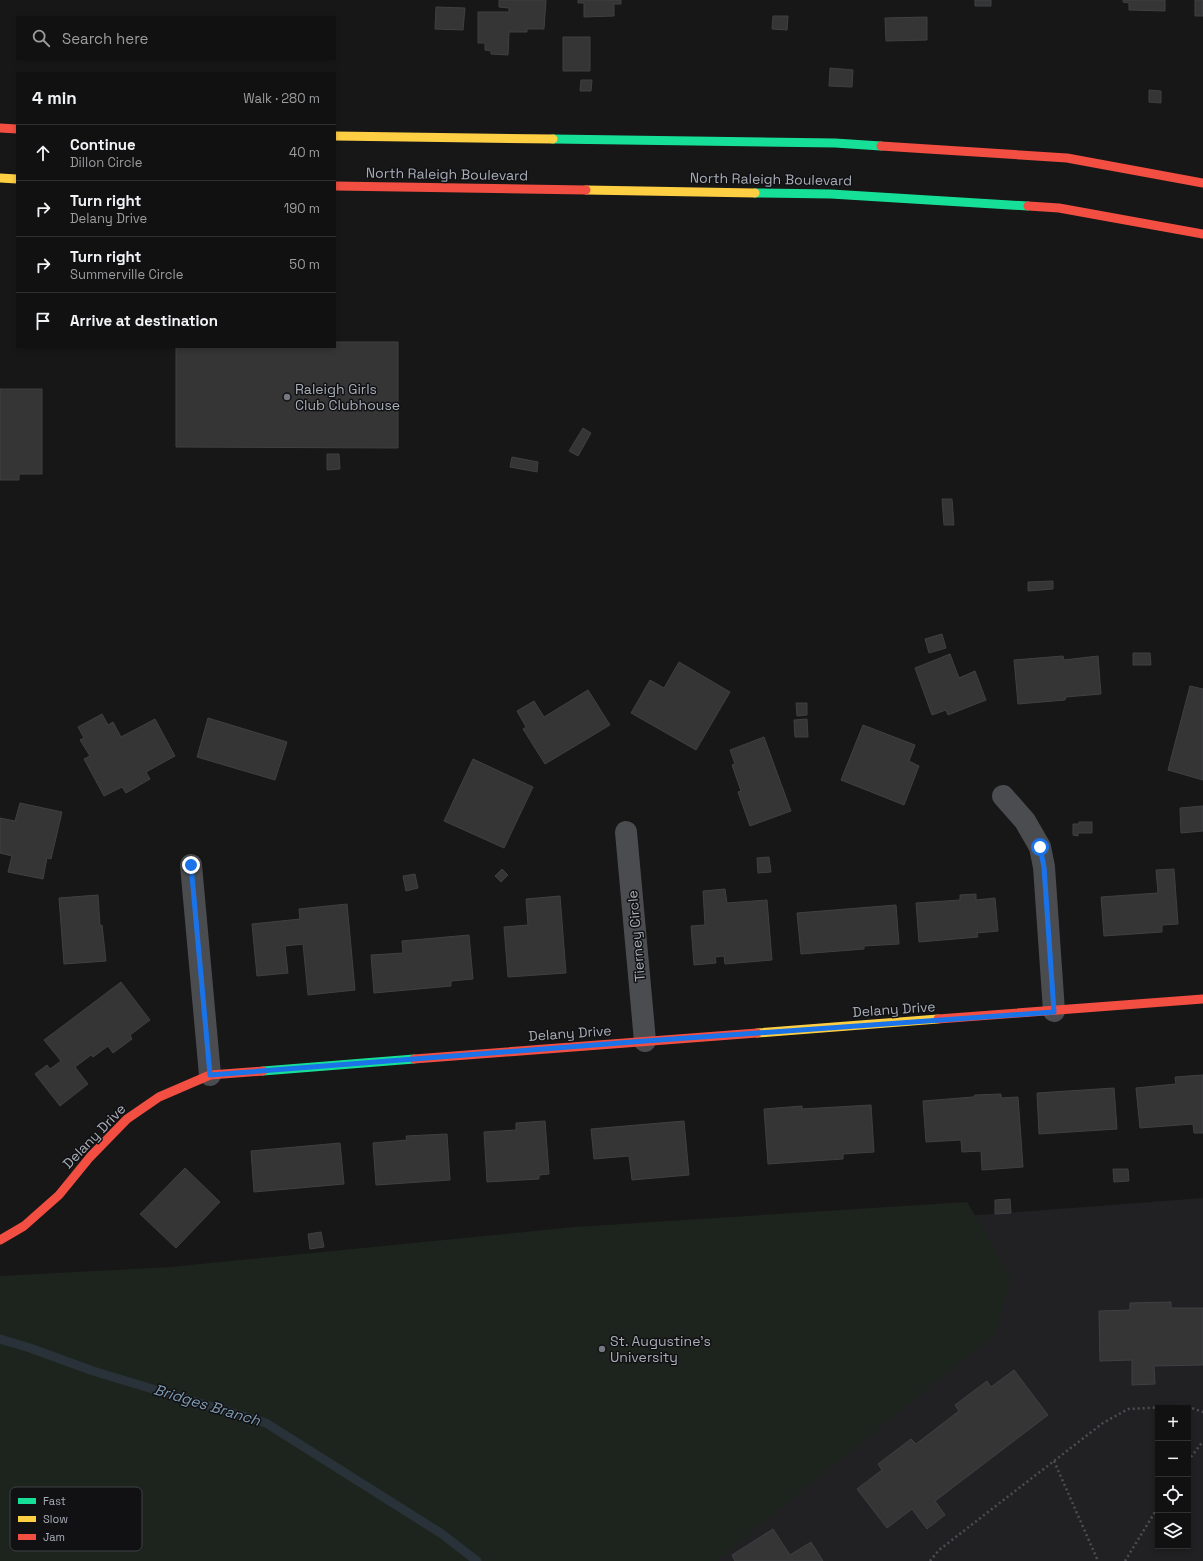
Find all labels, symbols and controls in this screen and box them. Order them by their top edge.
search box [16,16,336,60]
icon: search [30,27,52,49]
text: Search here [62,29,148,48]
text: 4 min [32,87,77,109]
text: Walk · 280 m [243,90,320,107]
text: Continue [70,135,136,154]
icon: ahead [32,142,54,164]
text: 40 m [289,144,320,161]
text: Dillon Circle [70,154,142,171]
street label: North Raleigh Boulevard [366,164,528,184]
street label: North Raleigh Boulevard [690,169,852,189]
text: Turn right [70,191,141,210]
icon: right [32,198,54,220]
text: 190 m [284,200,320,217]
text: Delany Drive [70,210,147,227]
text: Turn right [70,247,141,266]
icon: right [32,254,54,276]
text: 50 m [289,256,320,273]
text: Summerville Circle [70,266,183,283]
icon: arrive [32,310,54,332]
text: Arrive at destination [70,311,218,330]
place label: Raleigh Girls Club Clubhouse [295,380,400,414]
marker: Raleigh Girls Club Clubhouse [282,392,292,402]
route start [1031,838,1049,856]
route end [182,856,200,874]
street label: Tierney Circle [623,890,649,982]
street label: Delany Drive [852,997,936,1021]
street label: Delany Drive [528,1021,612,1045]
street label: Delany Drive [59,1100,129,1172]
place label: St. Augustine's University [610,1332,711,1366]
marker: St. Augustine's University [597,1344,607,1354]
water label: Bridges Branch [152,1379,264,1430]
map controls [1155,1405,1191,1549]
button: + [1155,1405,1191,1441]
button: − [1155,1441,1191,1477]
button: locate [1155,1477,1191,1513]
legend [10,1487,142,1551]
text: Fast [43,1494,66,1508]
text: Slow [43,1512,68,1526]
button: layers [1155,1513,1191,1549]
text: Jam [43,1530,65,1544]

